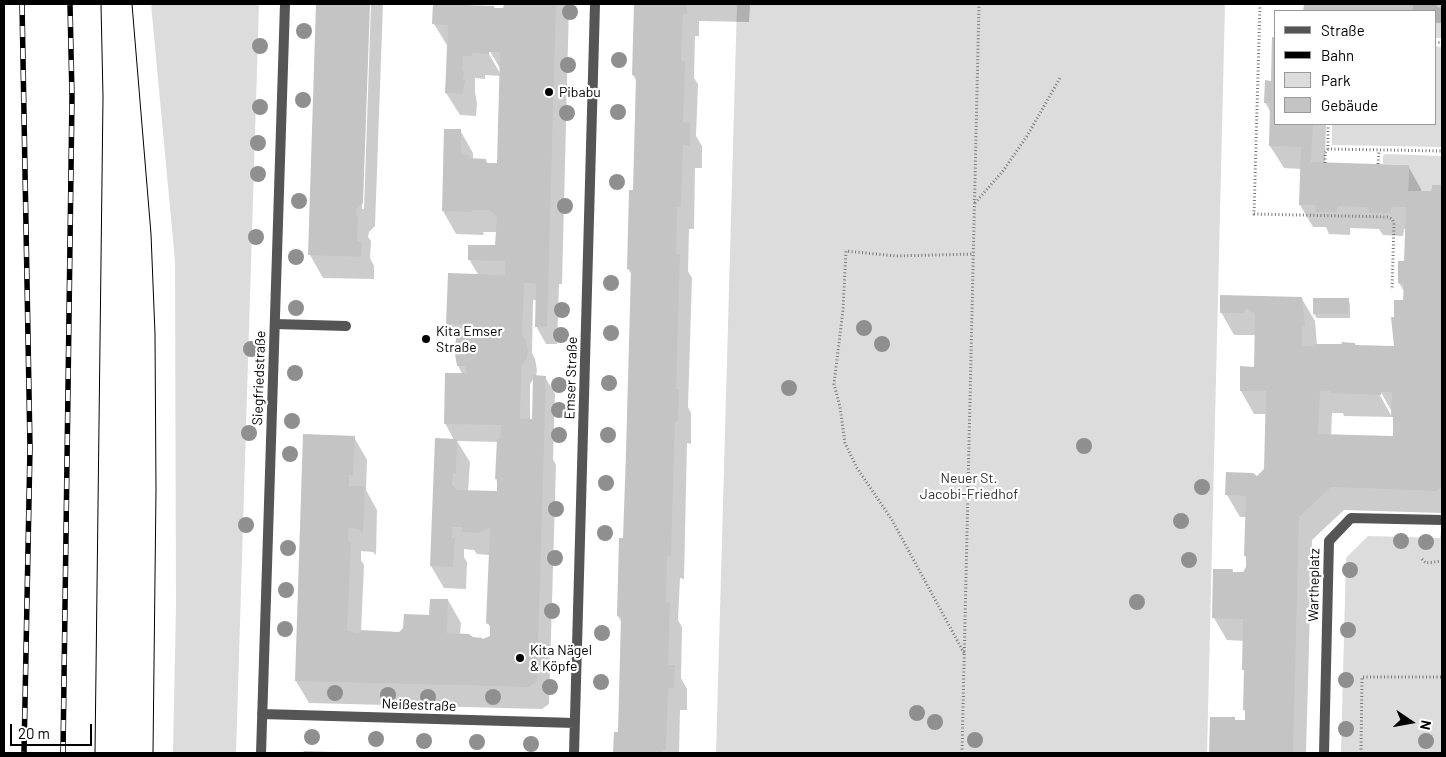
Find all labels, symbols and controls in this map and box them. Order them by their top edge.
legend [1274,10,1436,125]
text: Straße [1321,21,1365,39]
text: Bahn [1321,46,1354,64]
text: Park [1321,71,1350,89]
place label: Pibabu [559,84,601,100]
marker: Pibabu [543,86,555,98]
text: Gebäude [1321,96,1378,114]
place label: Kita Emser Straße [436,323,503,356]
street label: Siegfriedstraße [249,330,269,426]
marker: Kita Emser Straße [420,333,432,345]
street label: Emser Straße [561,336,581,420]
park label: Neuer St. Jacobi-Friedhof [920,470,1018,502]
street label: Wartheplatz [1305,548,1323,622]
place label: Kita Nägel & Köpfe [530,642,592,674]
marker: Kita Nägel & Köpfe [514,652,526,664]
street label: Neißestraße [381,695,457,715]
north arrow [1386,697,1436,747]
scale bar [12,714,95,746]
text: N [1417,719,1435,732]
text: 20 m [18,724,50,742]

